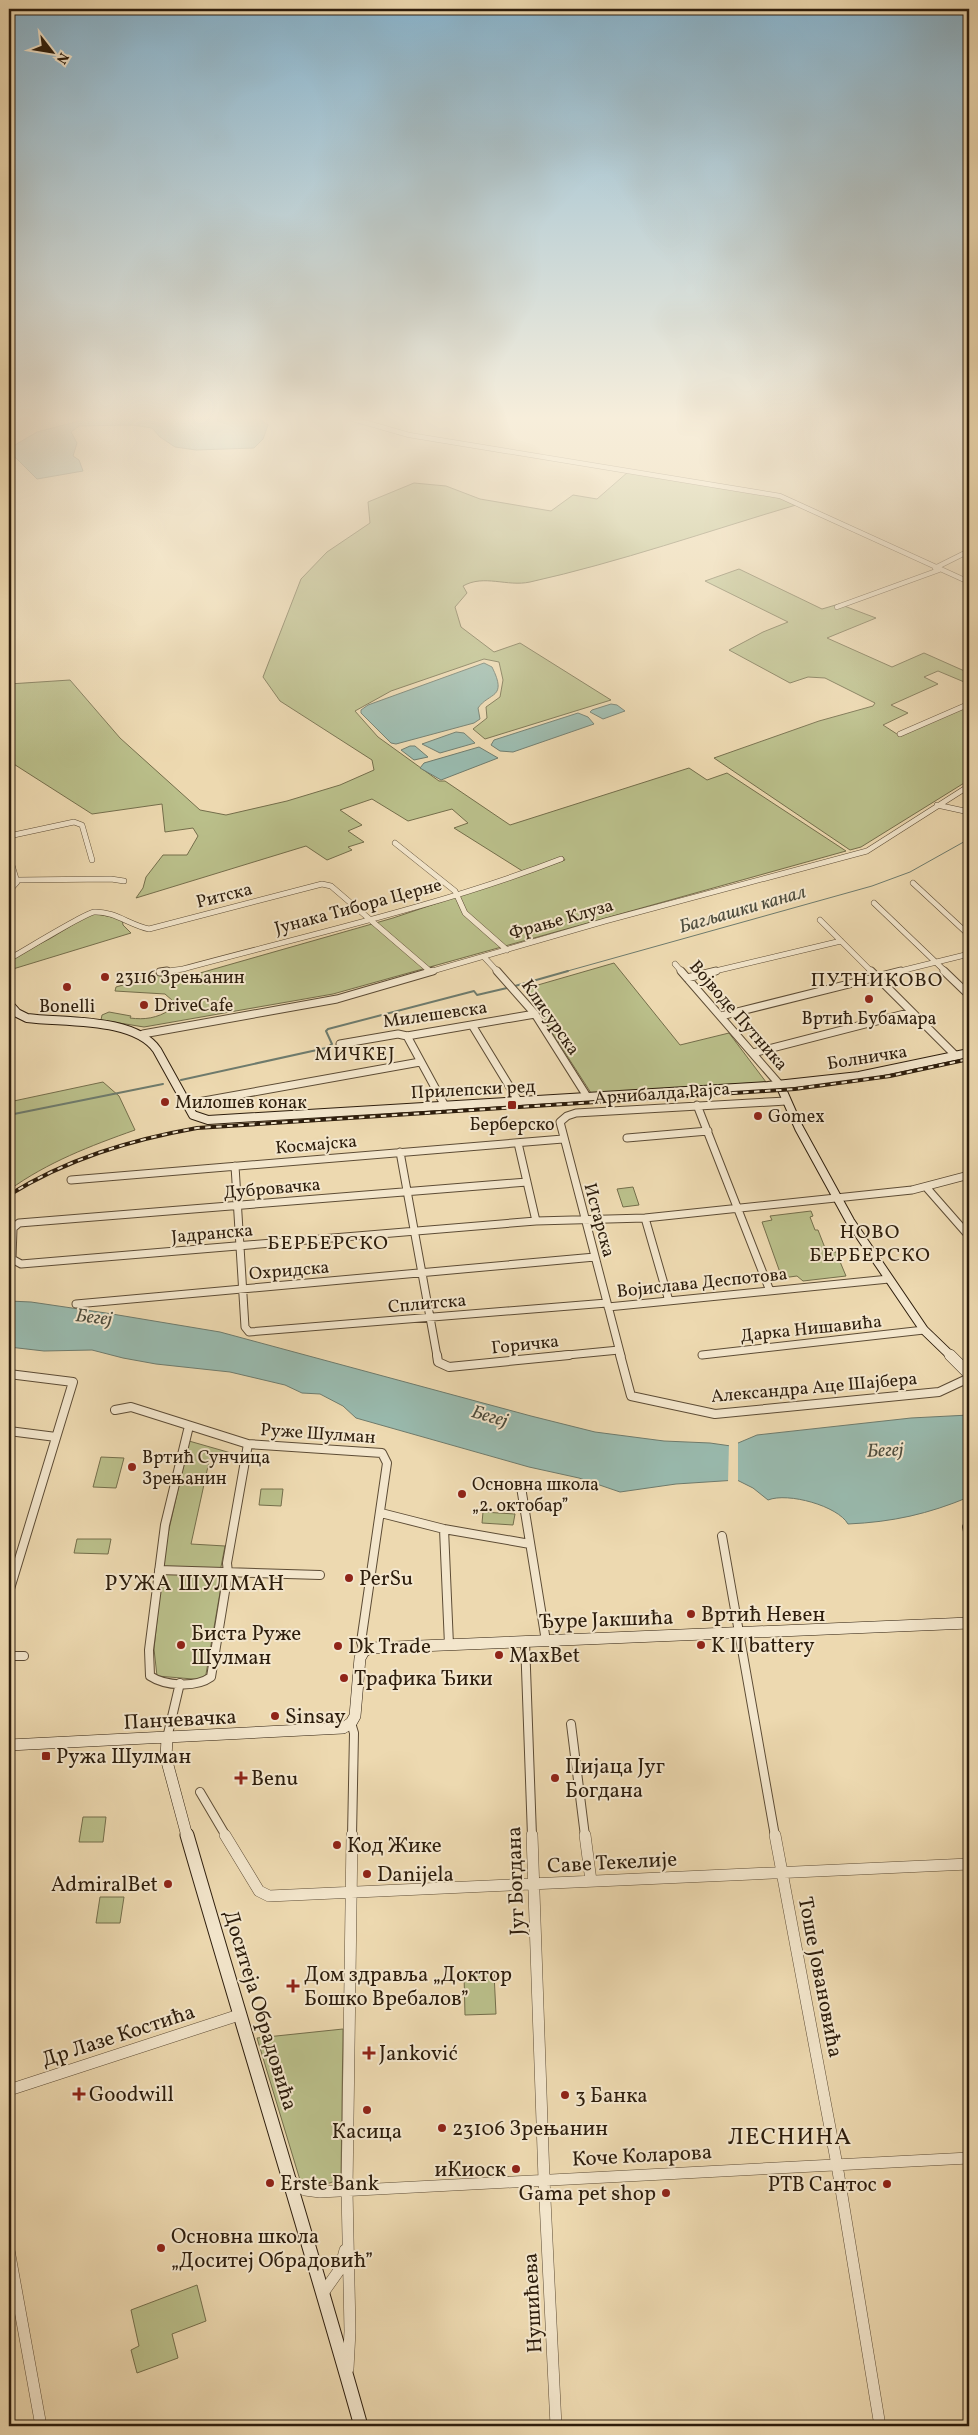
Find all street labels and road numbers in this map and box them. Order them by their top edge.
street label: Јунака Тибора Церне [272,873,445,942]
street label: Ритска [194,877,255,915]
street label: Фрање Клуза [506,894,617,947]
street label: Војводе Путника [683,955,793,1077]
street label: Клисурска [514,975,585,1061]
street label: Милешевска [381,996,489,1035]
street label: Болничка [825,1040,909,1077]
street label: Прилепски ред [410,1075,536,1106]
street label: Арчибалда Рајса [593,1077,731,1112]
street label: Космајска [274,1129,358,1162]
street label: Дубровачка [223,1173,322,1206]
street label: Истарска [577,1180,620,1260]
street label: Јадранска [170,1218,254,1251]
street label: Охридска [248,1256,330,1287]
street label: Војислава Деспотова [615,1262,789,1305]
street label: Сплитска [387,1289,467,1320]
street label: Дарка Нишавића [739,1310,883,1349]
street label: Горичка [490,1330,560,1361]
street label: Александра Аце Шајбера [710,1367,918,1410]
street label: Руже Шулман [260,1418,376,1451]
street label: Ђуре Јакшића [538,1604,674,1637]
street label: Панчевачка [123,1703,237,1738]
street label: Југ Богдана [500,1826,533,1936]
street label: Саве Текелије [546,1846,678,1881]
street label: Тоше Јовановића [790,1894,849,2060]
street label: Доситеја Обрадовића [215,1907,304,2114]
street label: Др Лазе Костића [38,1998,199,2075]
street label: Коче Коларова [571,2138,713,2175]
street label: Нушићева [516,2252,551,2354]

